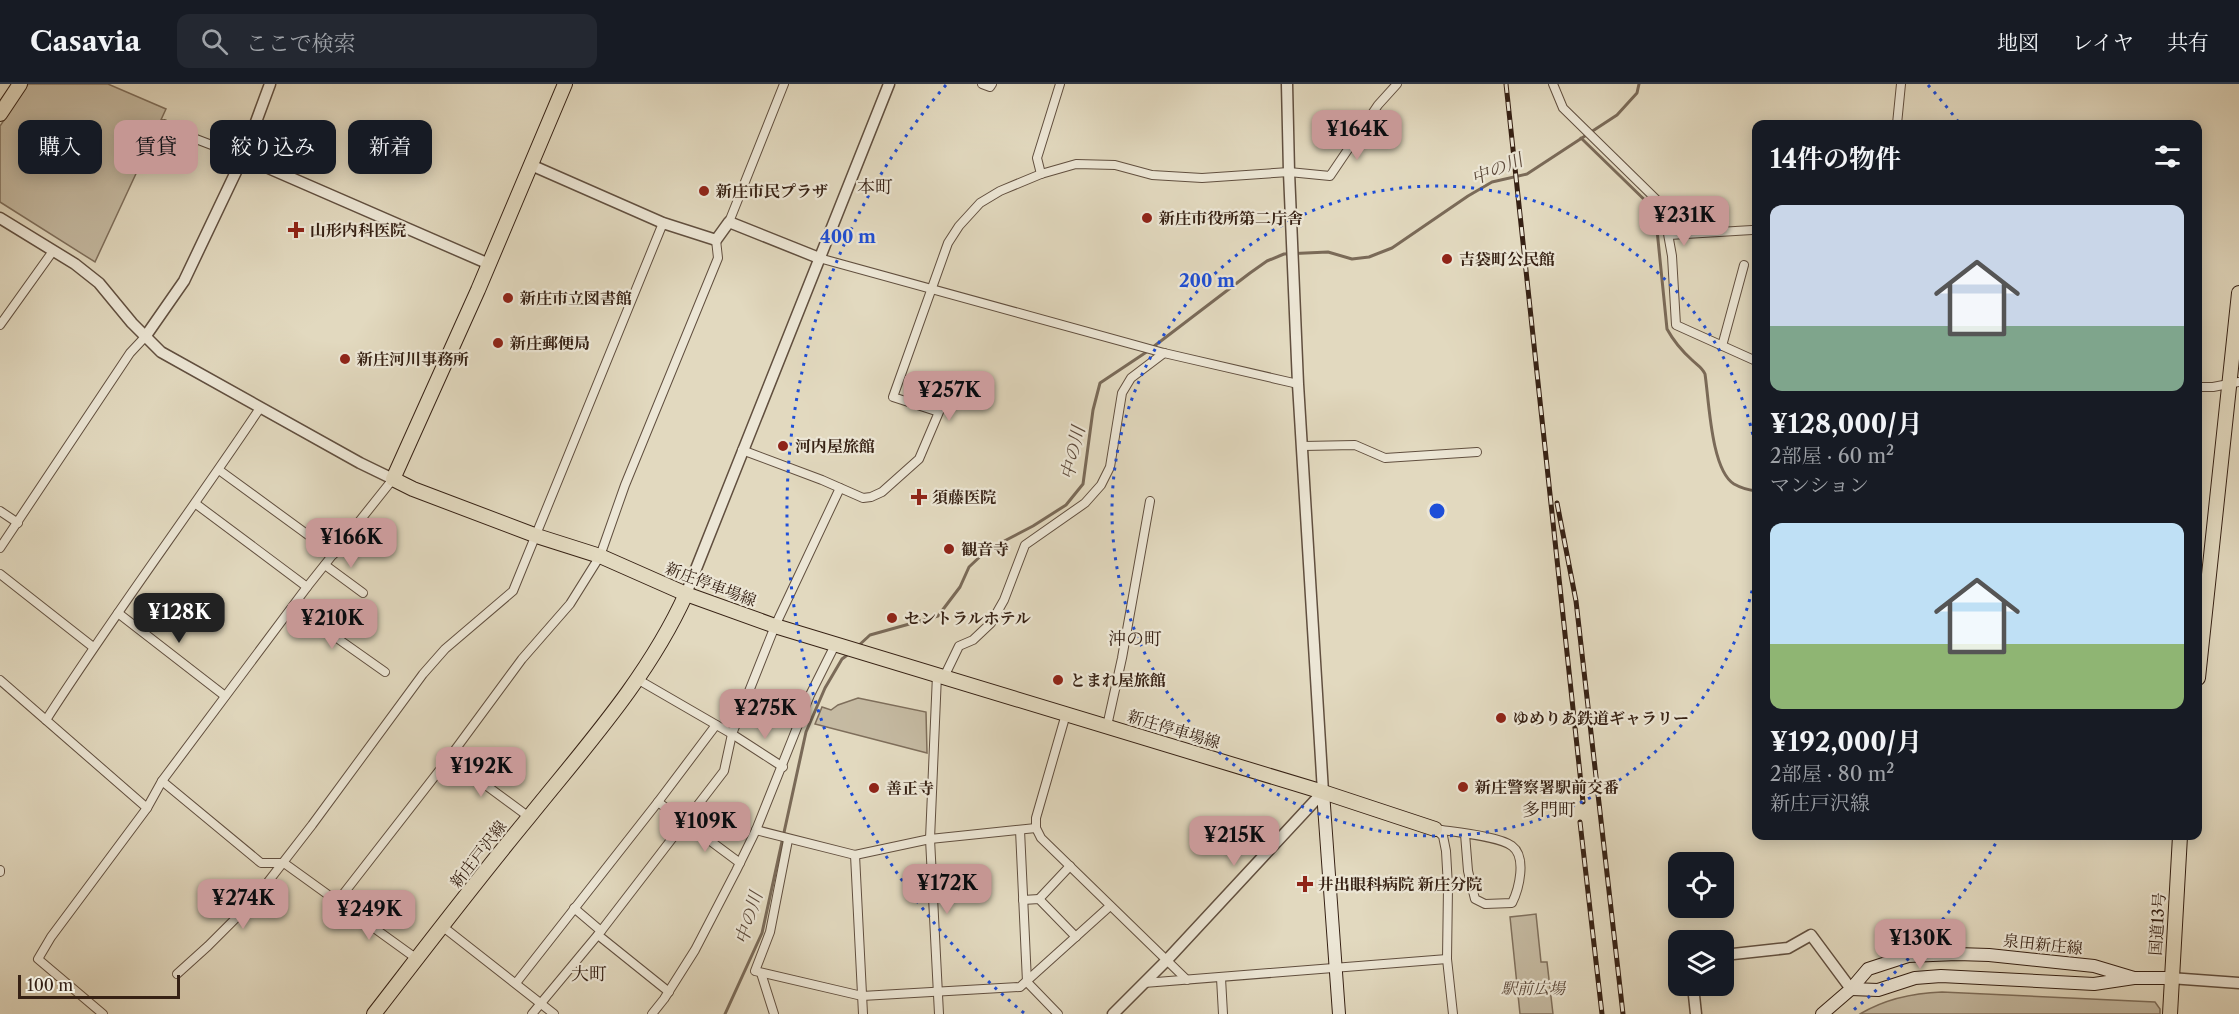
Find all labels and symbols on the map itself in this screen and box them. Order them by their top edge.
pin: ¥164K [1315,110,1399,161]
water label: 中の川 [1468,148,1528,189]
district label: 本町 [857,176,893,198]
place label: 新庄市民プラザ [715,181,828,201]
marker: 新庄市民プラザ [697,184,711,198]
pin: ¥231K [1642,196,1726,247]
place label: 新庄市役所第二庁舎 [1158,208,1303,228]
marker: 新庄市役所第二庁舎 [1140,211,1154,225]
place label: 山形内科医院 [310,220,406,240]
marker: 山形内科医院 [287,221,305,239]
text: 400 m [820,226,876,248]
place label: 吉袋町公民館 [1459,249,1555,269]
marker: 吉袋町公民館 [1440,252,1454,266]
text: 200 m [1179,270,1235,292]
place label: 新庄市立図書館 [519,288,632,308]
marker: 新庄市立図書館 [501,291,515,305]
place label: 新庄郵便局 [509,333,590,353]
marker: 新庄郵便局 [491,336,505,350]
place label: 新庄河川事務所 [356,349,469,369]
marker: 新庄河川事務所 [338,352,352,366]
pin: ¥257K [907,371,991,422]
water label: 中の川 [1056,422,1090,482]
place label: 河内屋旅館 [795,436,875,456]
marker: 河内屋旅館 [776,439,790,453]
place label: 須藤医院 [932,487,996,507]
marker: 須藤医院 [910,488,928,506]
centre of rings [1427,501,1447,521]
pin: ¥166K [309,518,393,569]
place label: 観音寺 [961,539,1009,559]
marker: 観音寺 [942,542,956,556]
street label: 新庄停車場線 [663,557,759,611]
pin: ¥128K [137,593,221,644]
pin: ¥210K [290,599,374,650]
place label: セントラルホテル [904,608,1031,628]
marker: セントラルホテル [885,611,899,625]
district label: 沖の町 [1108,628,1162,650]
place label: とまれ屋旅館 [1070,670,1166,690]
marker: とまれ屋旅館 [1051,673,1065,687]
pin: ¥275K [723,689,807,740]
street label: 新庄停車場線 [1125,705,1223,753]
place label: ゆめりあ鉄道ギャラリー [1513,708,1689,728]
marker: ゆめりあ鉄道ギャラリー [1494,711,1508,725]
pin: ¥192K [439,747,523,798]
place label: 新庄警察署駅前交番 [1474,777,1619,797]
place label: 善正寺 [886,778,934,798]
marker: 新庄警察署駅前交番 [1456,780,1470,794]
marker: 善正寺 [867,781,881,795]
district label: 多門町 [1522,799,1576,821]
pin: ¥109K [663,802,747,853]
street label: 新庄戸沢線 [445,816,511,892]
pin: ¥215K [1192,816,1276,867]
pin: ¥172K [905,864,989,915]
place label: 井出眼科病院 新庄分院 [1318,874,1482,894]
marker: 井出眼科病院 新庄分院 [1296,875,1314,893]
pin: ¥274K [201,879,285,930]
water label: 中の川 [731,887,768,947]
pin: ¥249K [327,890,411,941]
street label: 国道13号 [2145,892,2169,956]
pin: ¥130K [1878,919,1962,970]
street label: 泉田新庄線 [2002,930,2084,958]
district label: 大町 [571,963,607,985]
scale bar [18,972,180,1000]
park label: 駅前広場 [1501,978,1567,998]

